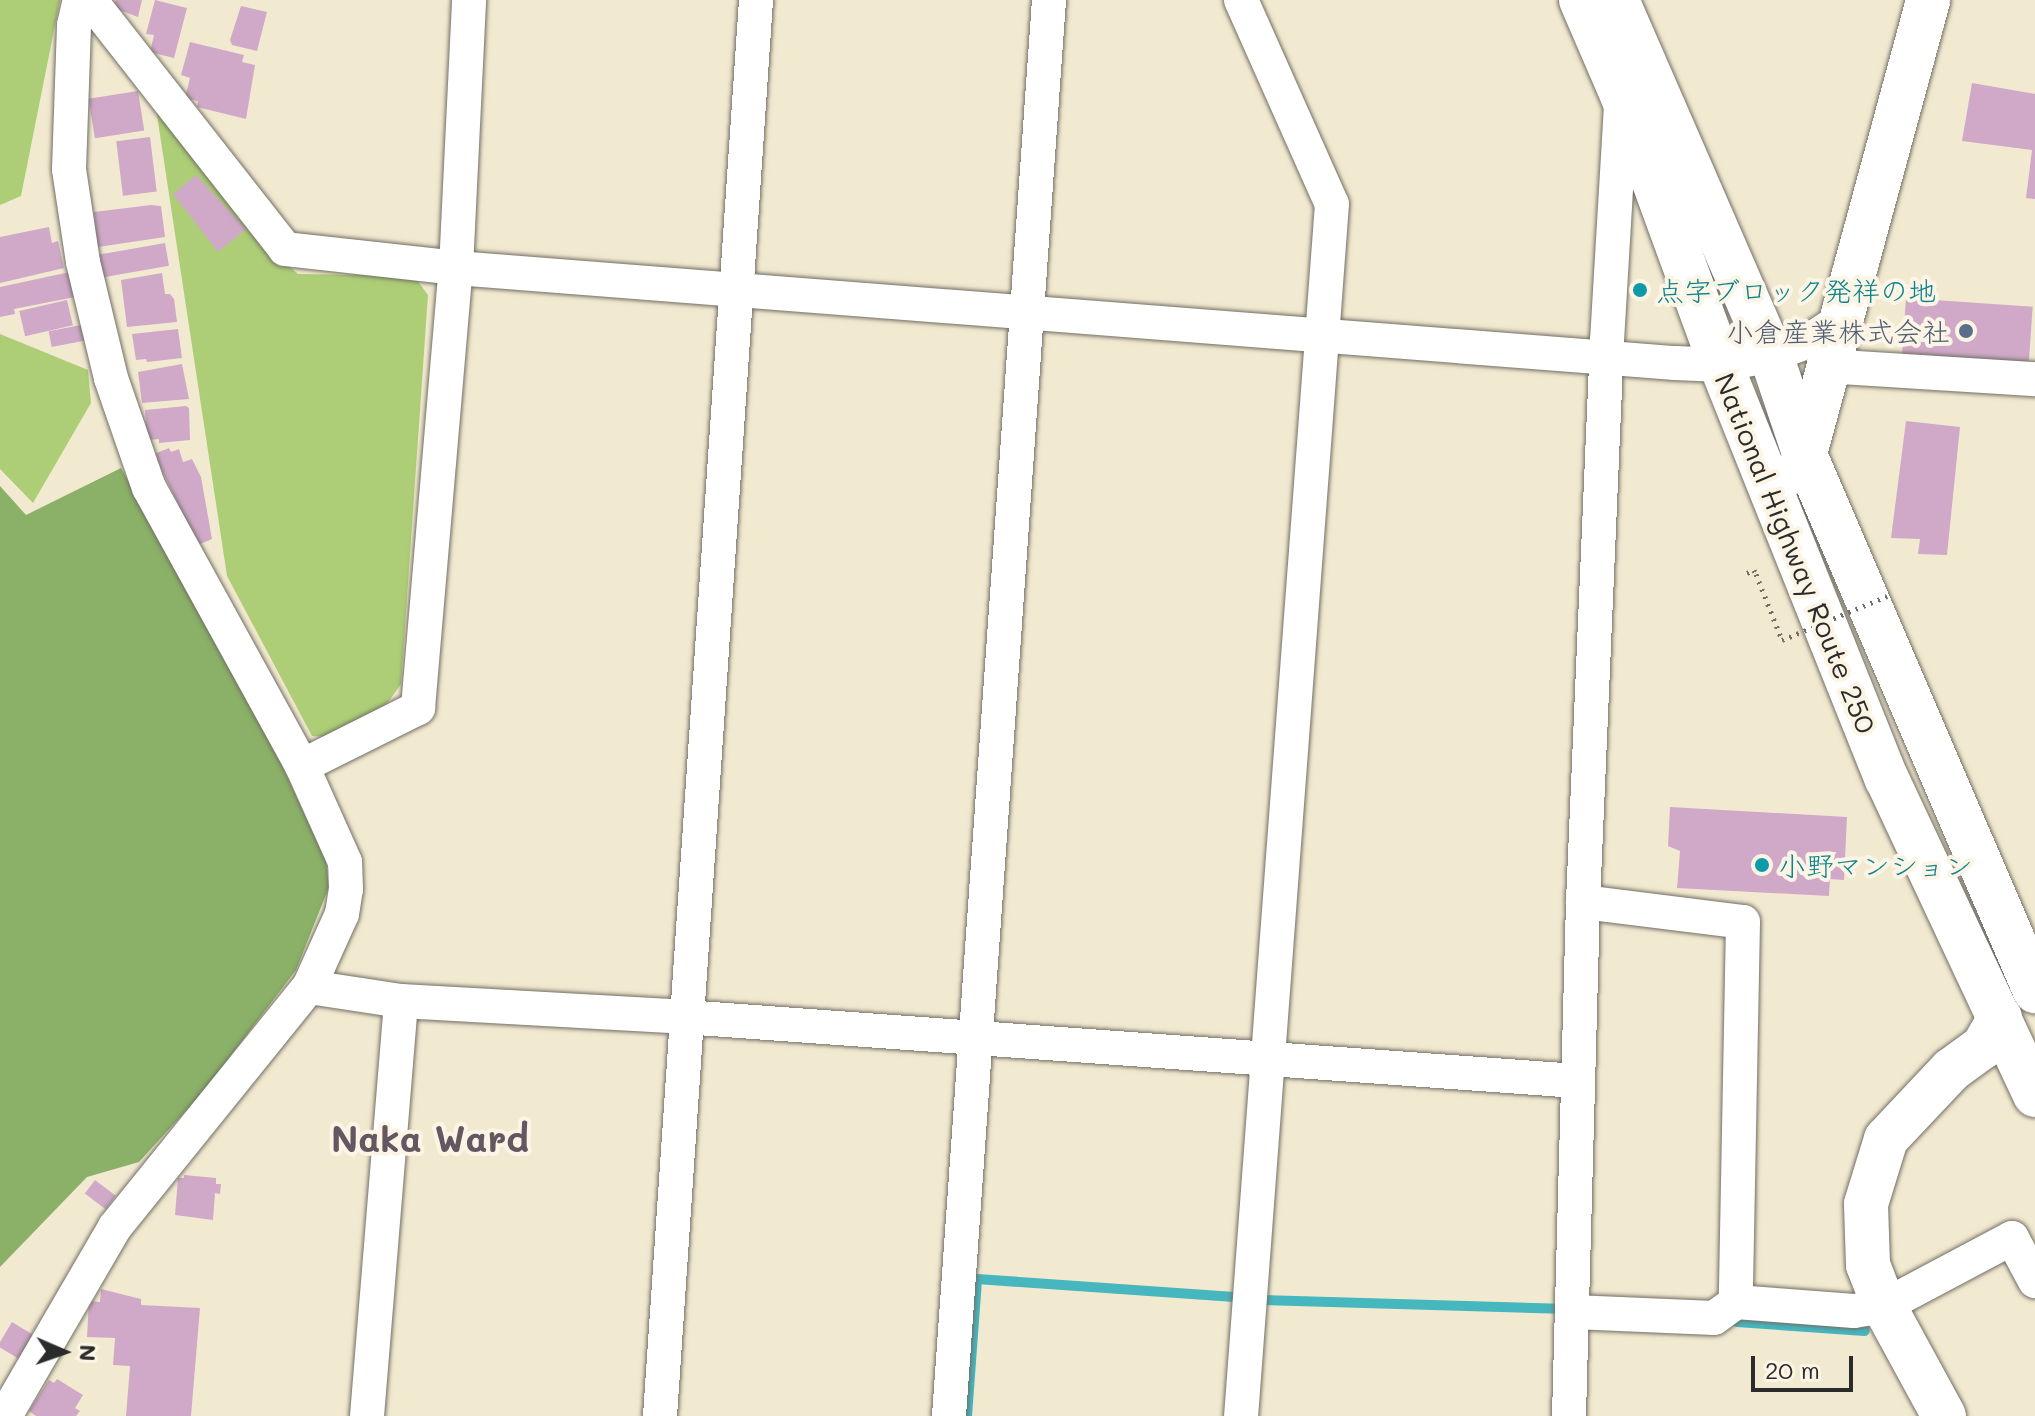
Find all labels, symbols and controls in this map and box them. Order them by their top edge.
place label: 点字ブロック発祥の地 [1656,273,1936,307]
marker: 点字ブロック発祥の地 [1631,281,1649,299]
place label: 小倉産業株式会社 [1726,314,1950,348]
marker: 小倉産業株式会社 [1957,322,1975,340]
street label: National Highway Route 250 [1708,368,1884,738]
place label: 小野マンション [1778,848,1974,882]
marker: 小野マンション [1753,856,1771,874]
district label: Naka Ward [331,1116,529,1160]
north arrow [24,1312,104,1392]
scale bar [1755,1340,1857,1390]
text: N [74,1344,103,1362]
text: 20 m [1765,1354,1820,1385]

